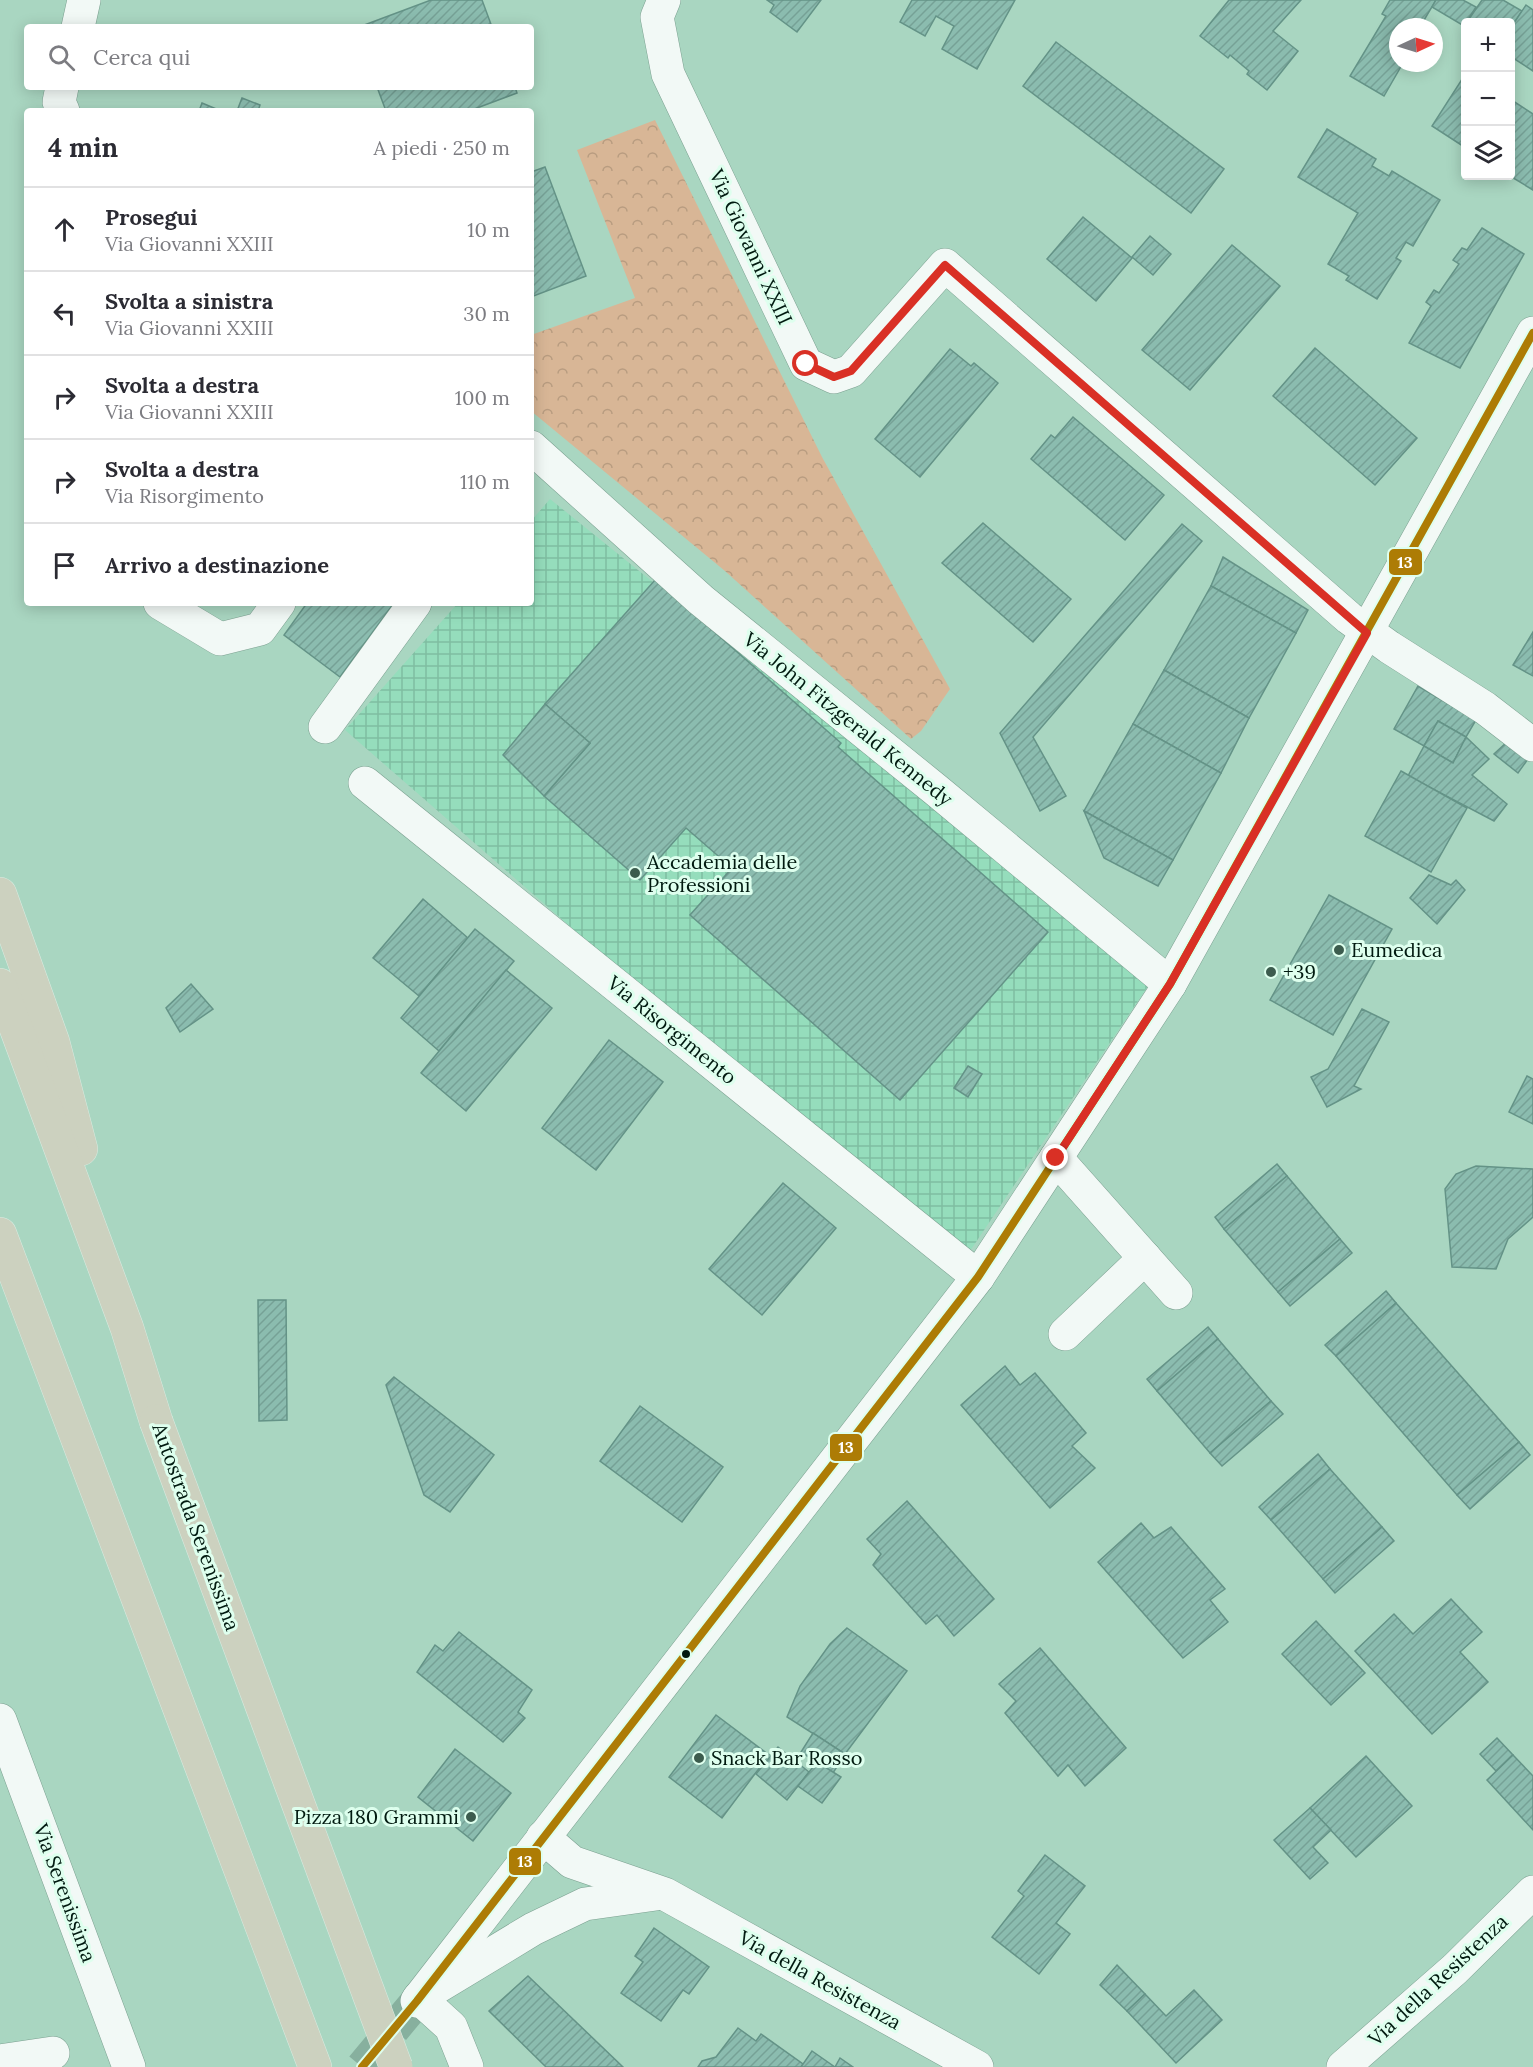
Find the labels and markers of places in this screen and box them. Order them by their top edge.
place label: Accademia delle Professioni [646,849,798,897]
marker: Accademia delle Professioni [628,866,642,880]
place label: Eumedica [1351,937,1442,962]
marker: Eumedica [1332,943,1346,957]
place label: +39 [1283,959,1316,984]
marker: +39 [1264,965,1278,979]
unlabelled marker [680,1648,692,1660]
place label: Snack Bar Rosso [711,1745,862,1770]
marker: Snack Bar Rosso [692,1751,706,1765]
place label: Pizza 180 Grammi [294,1804,459,1829]
marker: Pizza 180 Grammi [464,1810,478,1824]

